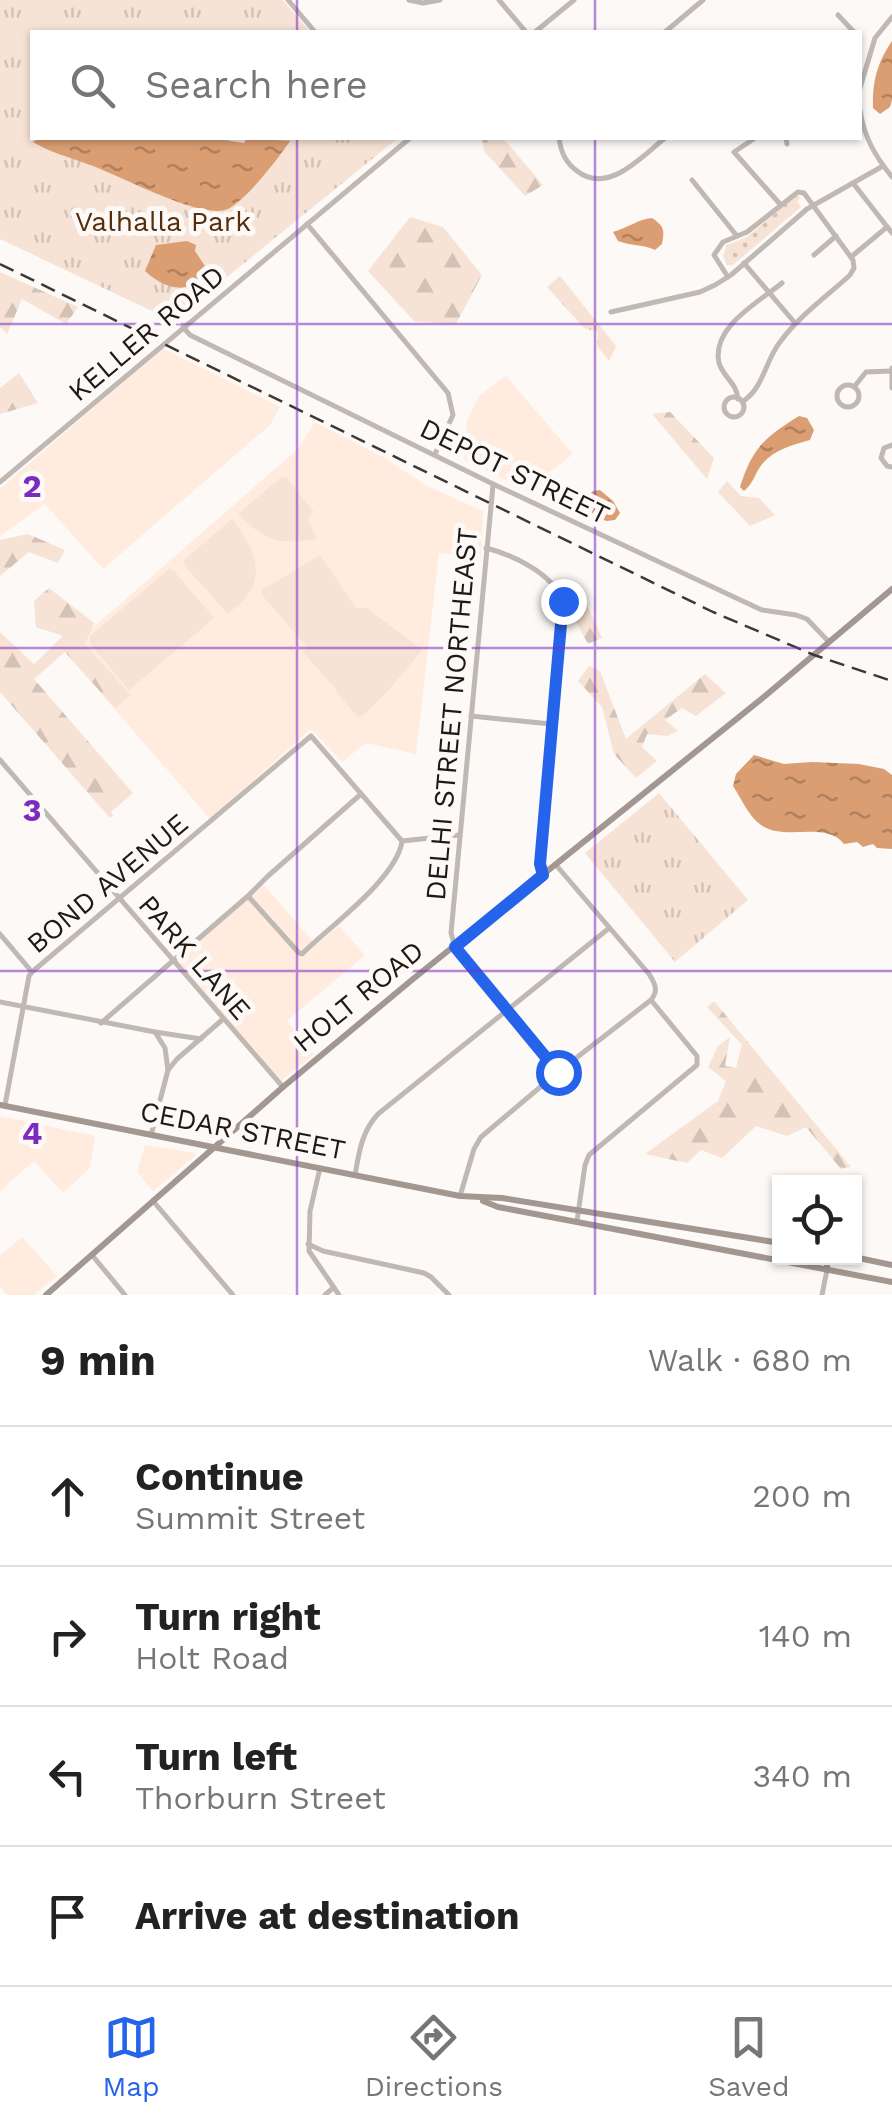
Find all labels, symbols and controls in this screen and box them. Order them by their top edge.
search box [30,30,862,140]
icon: search [65,58,120,113]
text: Search here [145,63,368,107]
park label: Valhalla Park [75,205,251,238]
street label: KELLER ROAD [62,259,231,408]
street label: DEPOT STREET [415,411,615,532]
text: 2 [22,467,42,505]
street label: DELHI STREET NORTHEAST [419,526,484,902]
route end [541,579,587,625]
text: 3 [23,791,41,829]
street label: BOND AVENUE [20,807,194,960]
street label: PARK LANE [132,888,258,1026]
street label: HOLT ROAD [287,934,430,1059]
route start [536,1050,582,1096]
street label: CEDAR STREET [137,1094,349,1167]
text: 4 [22,1114,42,1152]
map controls [772,1175,862,1265]
button: locate [772,1175,862,1265]
text: 9 min [40,1336,156,1385]
text: Walk · 680 m [648,1341,852,1379]
text: Continue [135,1455,304,1499]
icon: ahead [40,1469,95,1524]
text: 200 m [752,1477,852,1515]
text: Summit Street [135,1499,365,1537]
text: Turn right [135,1595,321,1639]
icon: right [40,1609,95,1664]
text: 140 m [759,1617,852,1655]
text: Holt Road [135,1639,289,1677]
text: Turn left [135,1735,297,1779]
icon: left [40,1749,95,1804]
text: 340 m [752,1757,852,1795]
text: Thorburn Street [135,1779,386,1817]
icon: arrive [40,1889,95,1944]
text: Arrive at destination [135,1894,520,1938]
tab: Map [103,2010,160,2103]
tab: Directions [365,2010,503,2103]
tab: Saved [708,2010,789,2103]

